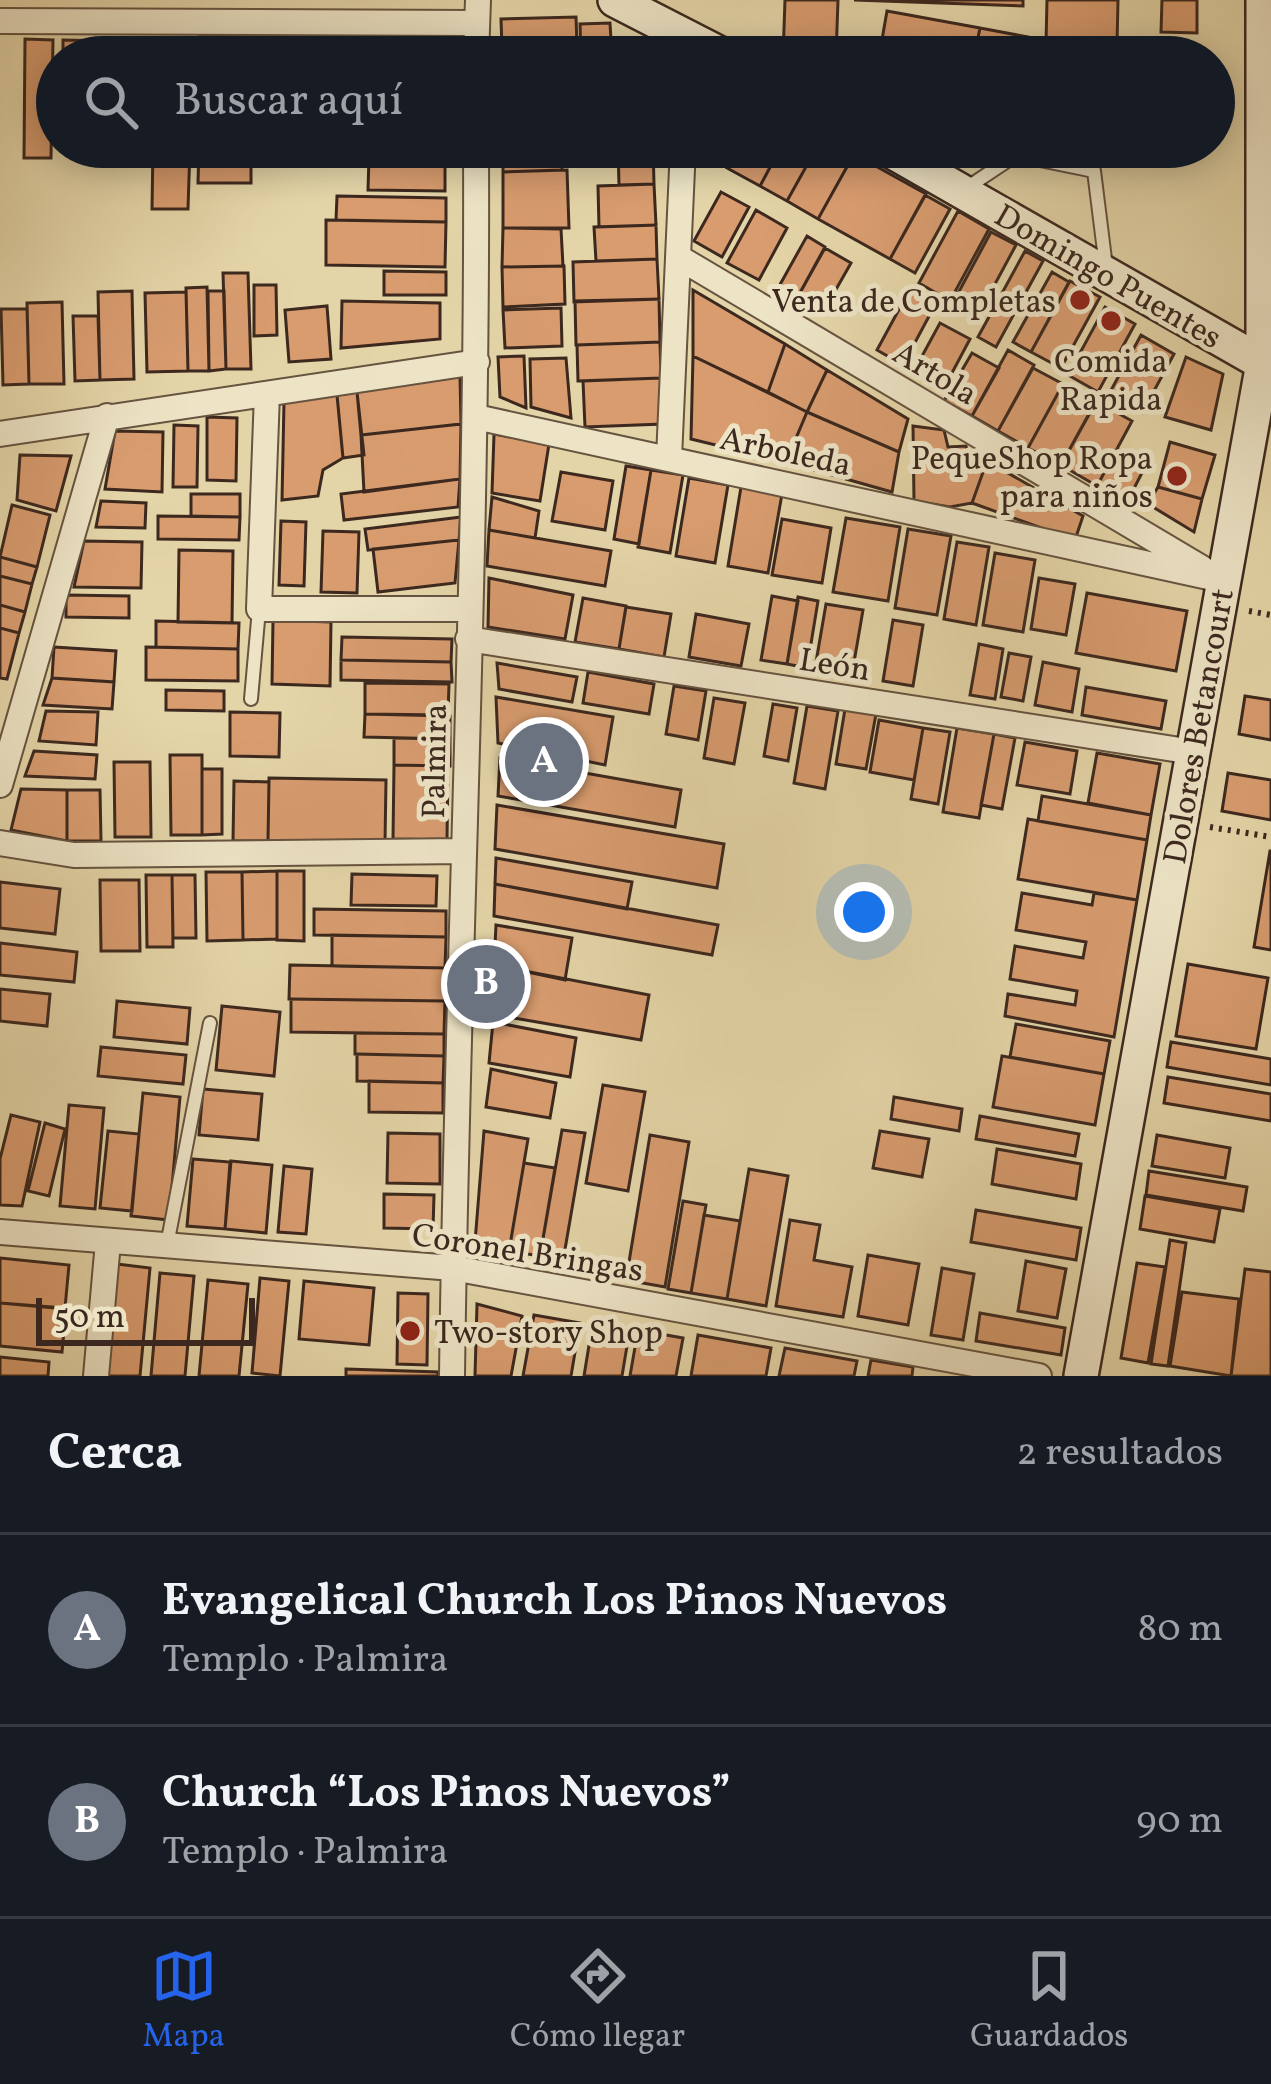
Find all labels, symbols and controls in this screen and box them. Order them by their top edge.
search box [36,36,1235,168]
icon: search [78,69,144,135]
text: Buscar aquí [174,71,403,134]
street label: Domingo Puentes [985,195,1229,362]
place label: Venta de Completas [771,281,1056,327]
marker: Venta de Completas [1067,287,1093,313]
marker: Comida Rapida [1098,308,1124,334]
street label: Artola [883,332,985,419]
place label: Comida Rapida [1054,341,1168,425]
street label: Arboleda [715,418,855,490]
place label: PequeShop Ropa para niños [911,438,1153,522]
marker: PequeShop Ropa para niños [1164,463,1190,489]
street label: Dolores Betancourt [1154,585,1248,868]
street label: León [796,639,873,695]
street label: Palmira [413,703,461,819]
pin: A [505,717,583,807]
your location [834,882,894,942]
pin: B [447,939,525,1029]
street label: Coronel Bringas [408,1214,646,1296]
scale bar [36,1292,255,1345]
text: 50 m [54,1296,125,1342]
place label: Two-story Shop [434,1312,663,1358]
marker: Two-story Shop [397,1318,423,1344]
text: Cerca [48,1419,183,1490]
text: 2 resultados [1017,1427,1223,1481]
text: Evangelical Church Los Pinos Nuevos [162,1571,947,1634]
text: A [73,1603,101,1657]
text: 80 m [1137,1603,1223,1657]
text: Templo · Palmira [162,1634,448,1688]
text: Church “Los Pinos Nuevos” [162,1763,731,1826]
text: B [74,1795,100,1849]
text: 90 m [1136,1795,1223,1849]
text: Templo · Palmira [162,1826,448,1880]
tab: Mapa [143,1943,225,2061]
tab: Cómo llegar [510,1943,685,2061]
tab: Guardados [970,1943,1128,2061]

